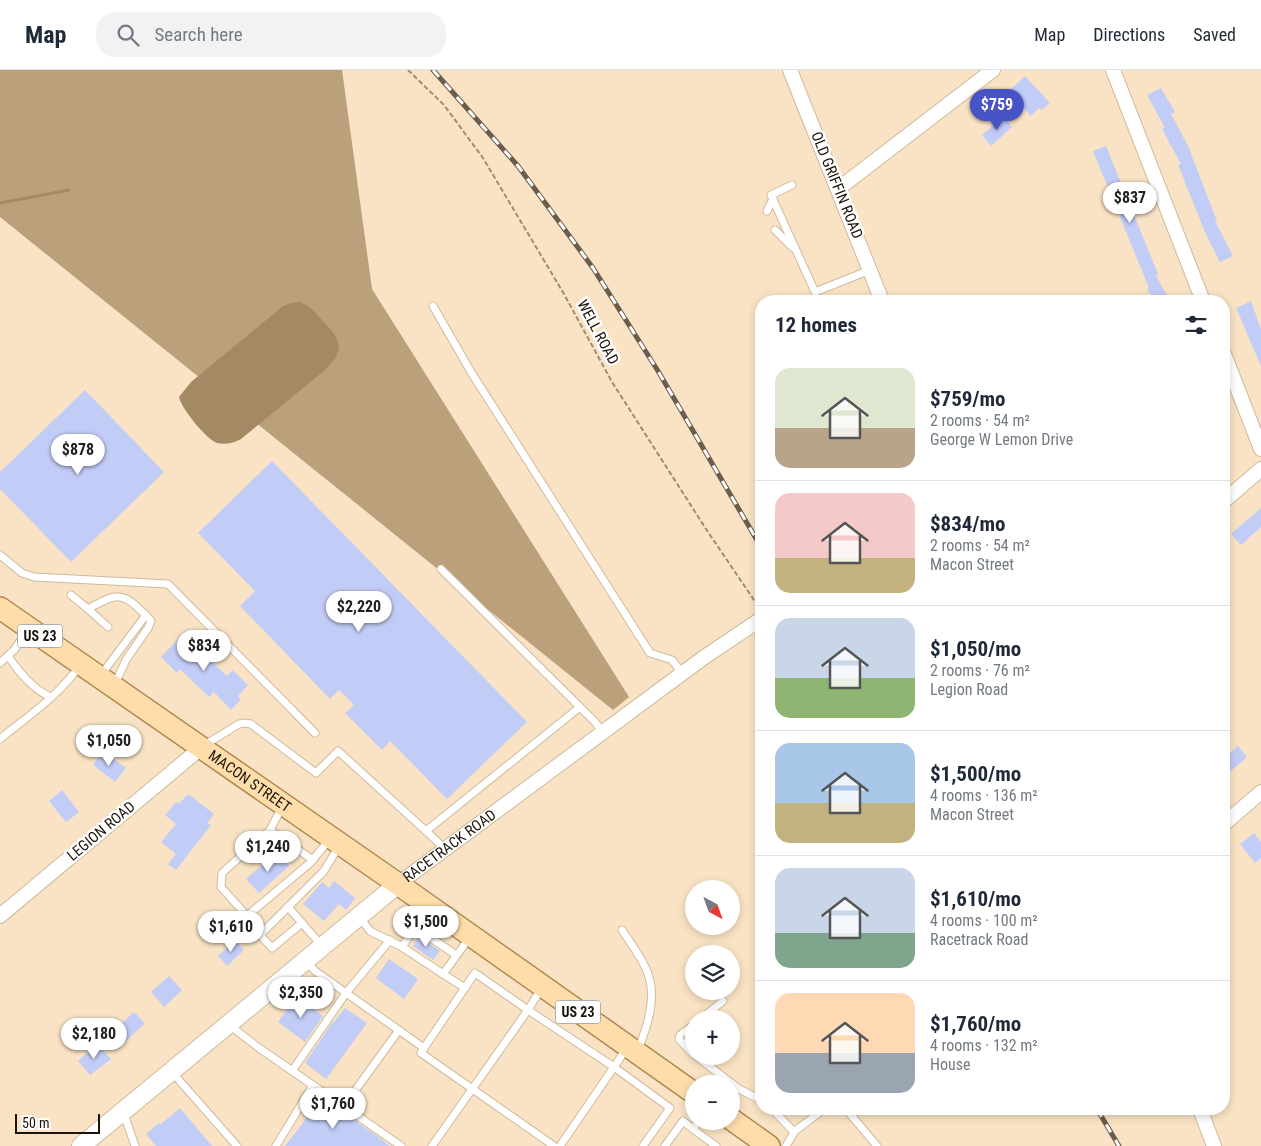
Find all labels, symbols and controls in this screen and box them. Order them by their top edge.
search box [96,12,446,57]
text: Map [25,21,66,49]
icon: search [114,21,142,49]
text: Search here [154,23,243,46]
text: Map [1034,24,1065,45]
text: Directions [1093,24,1165,45]
text: Saved [1193,24,1236,45]
pin: $759 [967,88,1027,131]
text: $759 [981,95,1013,114]
street label: OLD GRIFFIN ROAD [807,129,867,241]
pin: $837 [1100,182,1160,224]
text: $837 [1114,188,1146,207]
street label: WELL ROAD [573,297,623,367]
icon: filters [1182,311,1210,339]
text: 12 homes [775,313,857,337]
text: $759/mo [930,387,1005,411]
icon: home [815,388,875,448]
text: 2 rooms · 54 m² [930,411,1030,430]
text: George W Lemon Drive [930,430,1073,449]
pin: $878 [48,434,108,476]
text: $878 [62,440,94,459]
text: $834/mo [930,512,1005,536]
icon: home [815,513,875,573]
text: 2 rooms · 54 m² [930,536,1030,555]
text: Macon Street [930,555,1014,574]
pin: $2,220 [318,590,400,633]
text: $2,220 [337,597,381,616]
road number: US 23 [18,624,62,648]
pin: $834 [174,630,234,672]
text: $834 [188,636,220,655]
text: $1,050/mo [930,637,1021,661]
icon: home [815,638,875,698]
text: 2 rooms · 76 m² [930,661,1030,680]
text: Legion Road [930,680,1008,699]
pin: $1,050 [68,724,150,767]
text: $1,050 [87,731,131,750]
street label: MACON STREET [205,746,295,816]
text: $1,500/mo [930,762,1021,786]
icon: home [815,763,875,823]
text: 4 rooms · 136 m² [930,786,1038,805]
street label: LEGION ROAD [63,797,139,865]
text: Macon Street [930,805,1014,824]
street label: RACETRACK ROAD [399,806,499,886]
pin: $1,240 [227,830,309,873]
text: $1,240 [246,837,290,856]
north arrow [685,880,740,935]
map controls [685,880,740,1130]
text: $1,610/mo [930,887,1021,911]
icon: home [815,888,875,948]
pin: $1,500 [385,906,467,948]
pin: $1,610 [190,910,272,953]
text: 4 rooms · 100 m² [930,911,1038,930]
text: $1,500 [404,912,448,931]
text: $1,610 [209,917,253,936]
text: Racetrack Road [930,930,1028,949]
button: layers [685,945,740,1000]
pin: $2,350 [260,976,342,1019]
text: $2,350 [279,983,323,1002]
road number: US 23 [556,1000,600,1024]
button: + [685,1010,740,1065]
text: $1,760/mo [930,1012,1021,1036]
icon: home [815,1013,875,1073]
pin: $2,180 [53,1018,135,1060]
text: $2,180 [72,1024,116,1043]
text: 4 rooms · 132 m² [930,1036,1038,1055]
text: House [930,1055,970,1074]
button: − [685,1075,740,1130]
pin: $1,760 [292,1088,374,1130]
text: $1,760 [311,1094,355,1113]
scale bar [15,1111,100,1134]
text: 50 m [22,1115,50,1131]

